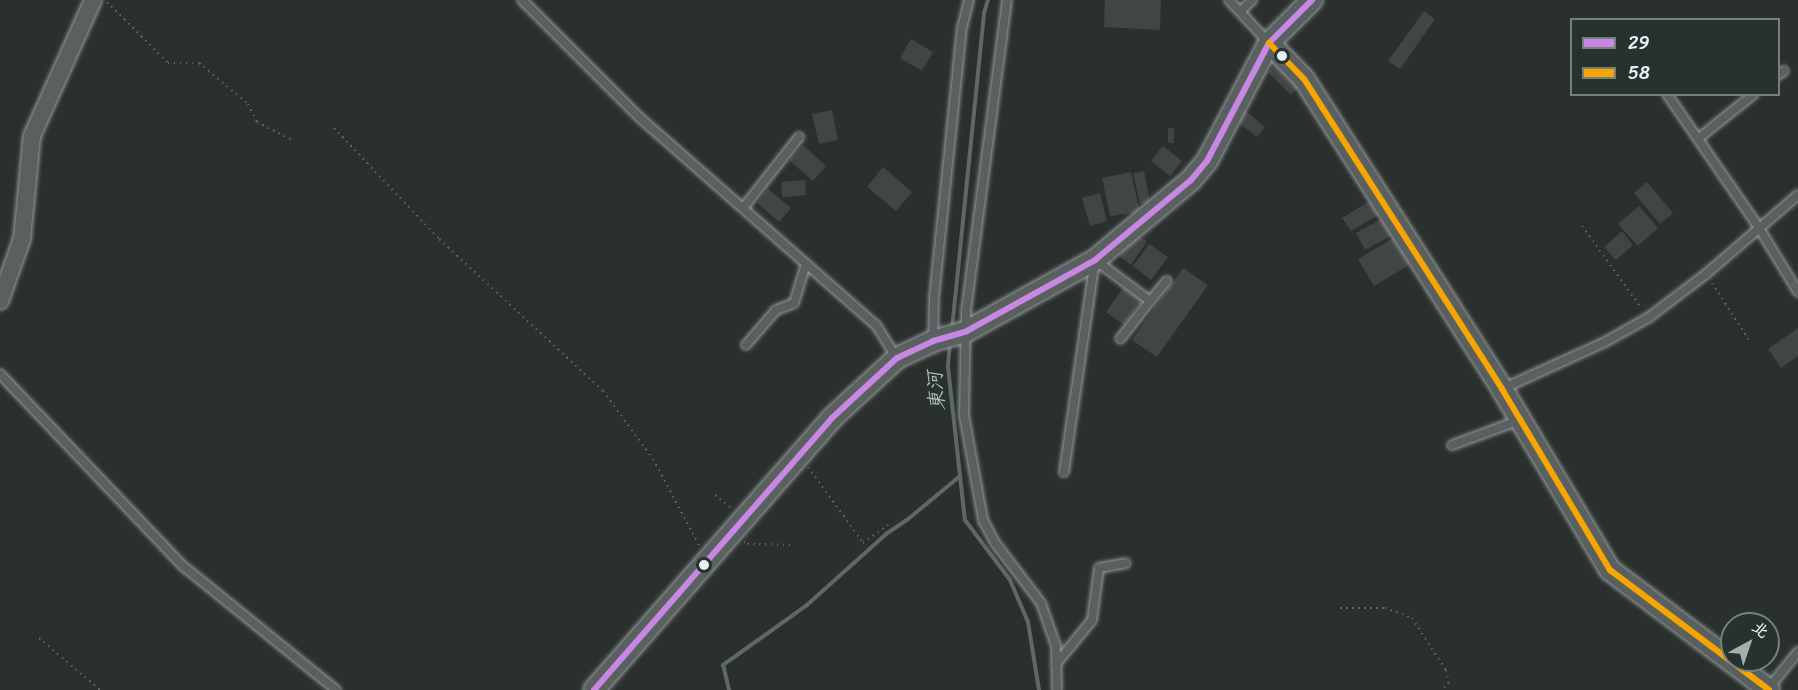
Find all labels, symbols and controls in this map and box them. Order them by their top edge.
legend [1570,18,1780,96]
text: 29 [1628,27,1649,59]
unlabelled marker [1276,50,1288,62]
text: 58 [1628,57,1650,89]
water label: 東河 [922,370,950,412]
unlabelled marker [698,559,710,571]
north arrow [1720,612,1780,672]
text: 北 [1745,613,1776,646]

